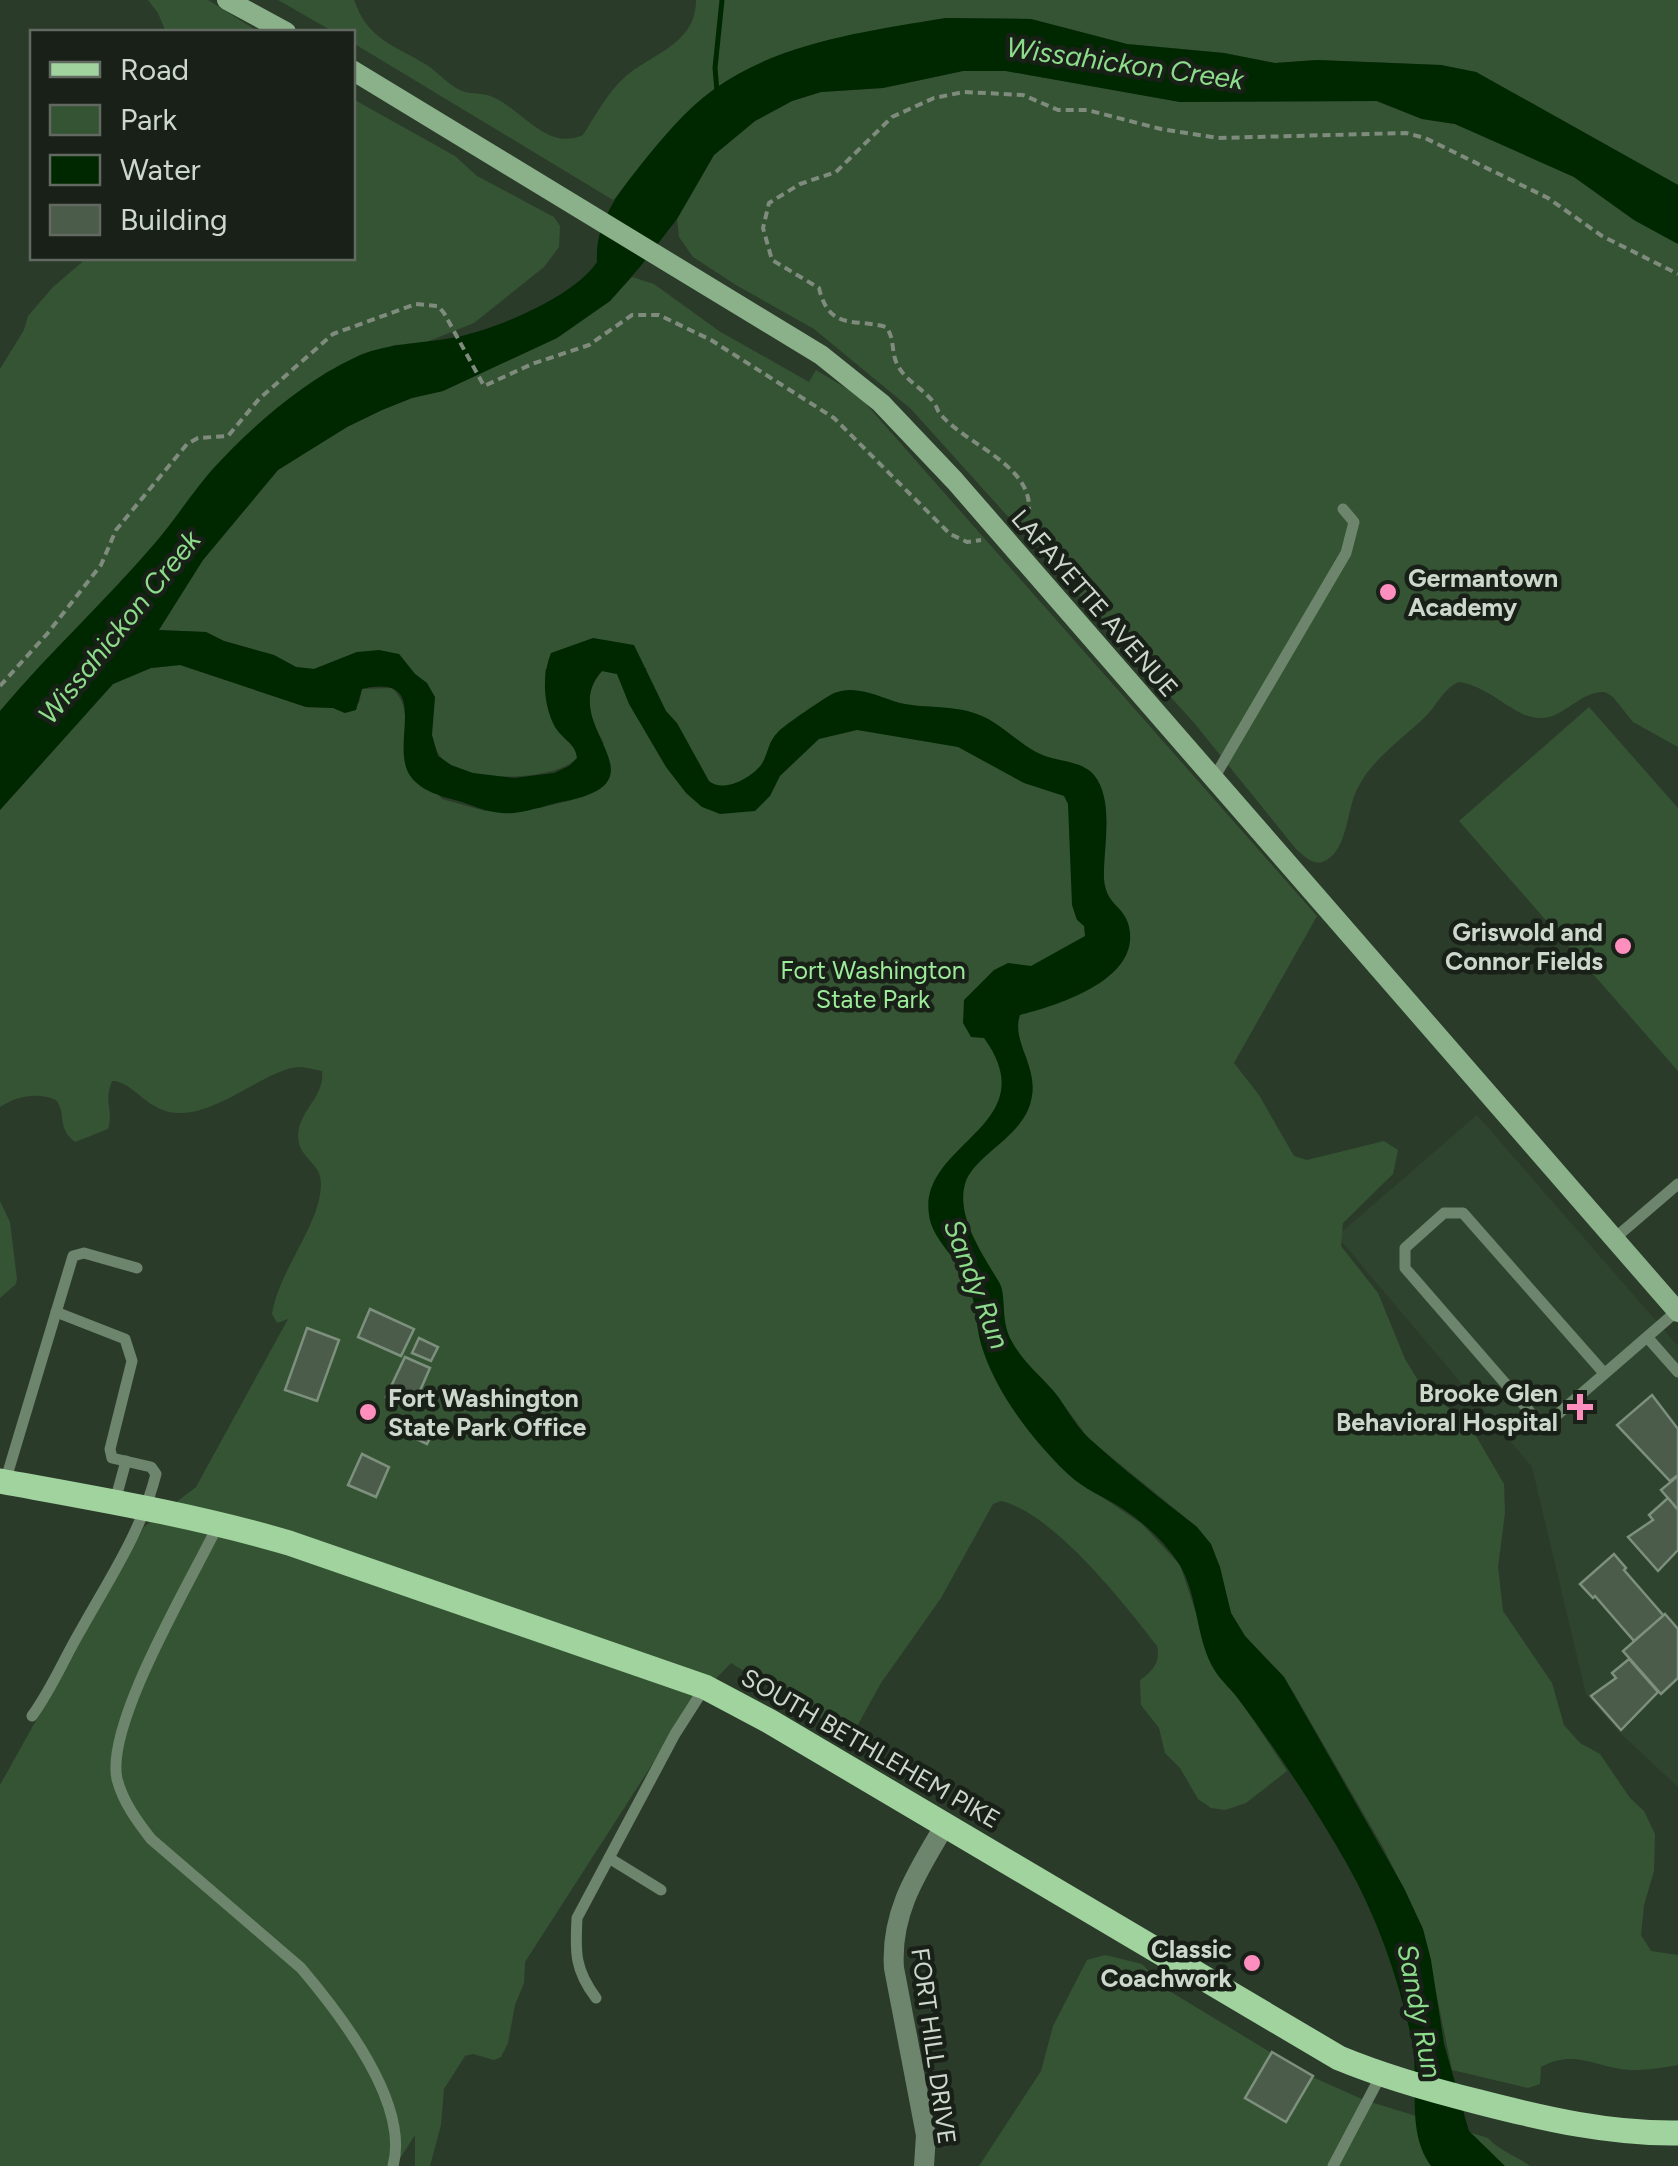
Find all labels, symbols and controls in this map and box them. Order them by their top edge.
water label: Wissahickon Creek [1004,29,1247,97]
legend [30,30,355,260]
text: Road [120,51,189,88]
text: Park [120,101,178,138]
text: Water [120,151,201,188]
text: Building [120,201,228,238]
street label: LAFAYETTE AVENUE [1005,503,1185,703]
water label: Wissahickon Creek [30,522,208,731]
place label: Germantown Academy [1408,563,1558,622]
marker: Germantown Academy [1377,581,1399,603]
place label: Griswold and Connor Fields [1445,917,1603,976]
marker: Griswold and Connor Fields [1612,935,1634,957]
park label: Fort Washington State Park [780,955,966,1014]
water label: Sandy Run [937,1214,1017,1354]
place label: Brooke Glen Behavioral Hospital [1336,1378,1558,1437]
place label: Fort Washington State Park Office [388,1383,587,1442]
marker: Brooke Glen Behavioral Hospital [1567,1394,1593,1420]
marker: Fort Washington State Park Office [357,1401,379,1423]
street label: SOUTH BETHLEHEM PIKE [736,1662,1006,1834]
place label: Classic Coachwork [1101,1934,1233,1993]
water label: Sandy Run [1390,1941,1450,2081]
street label: FORT HILL DRIVE [905,1946,963,2146]
marker: Classic Coachwork [1241,1952,1263,1974]

